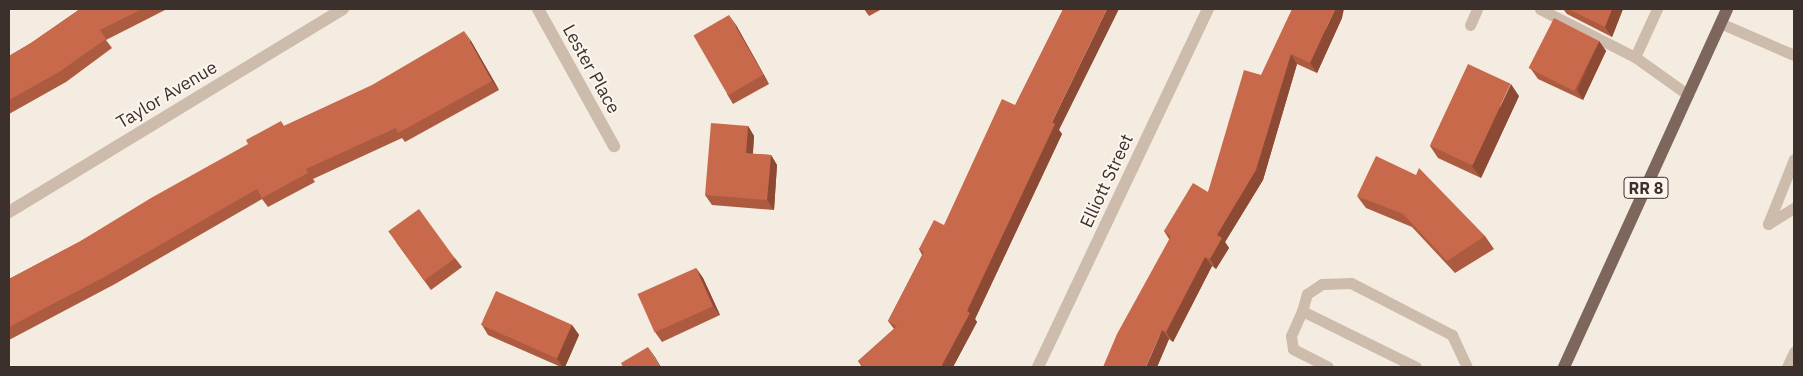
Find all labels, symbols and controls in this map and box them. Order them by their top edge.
street label: Lester Place [558,21,624,117]
street label: Taylor Avenue [113,57,221,133]
street label: Elliott Street [1076,131,1138,231]
road number: RR 8 [1624,174,1668,202]

